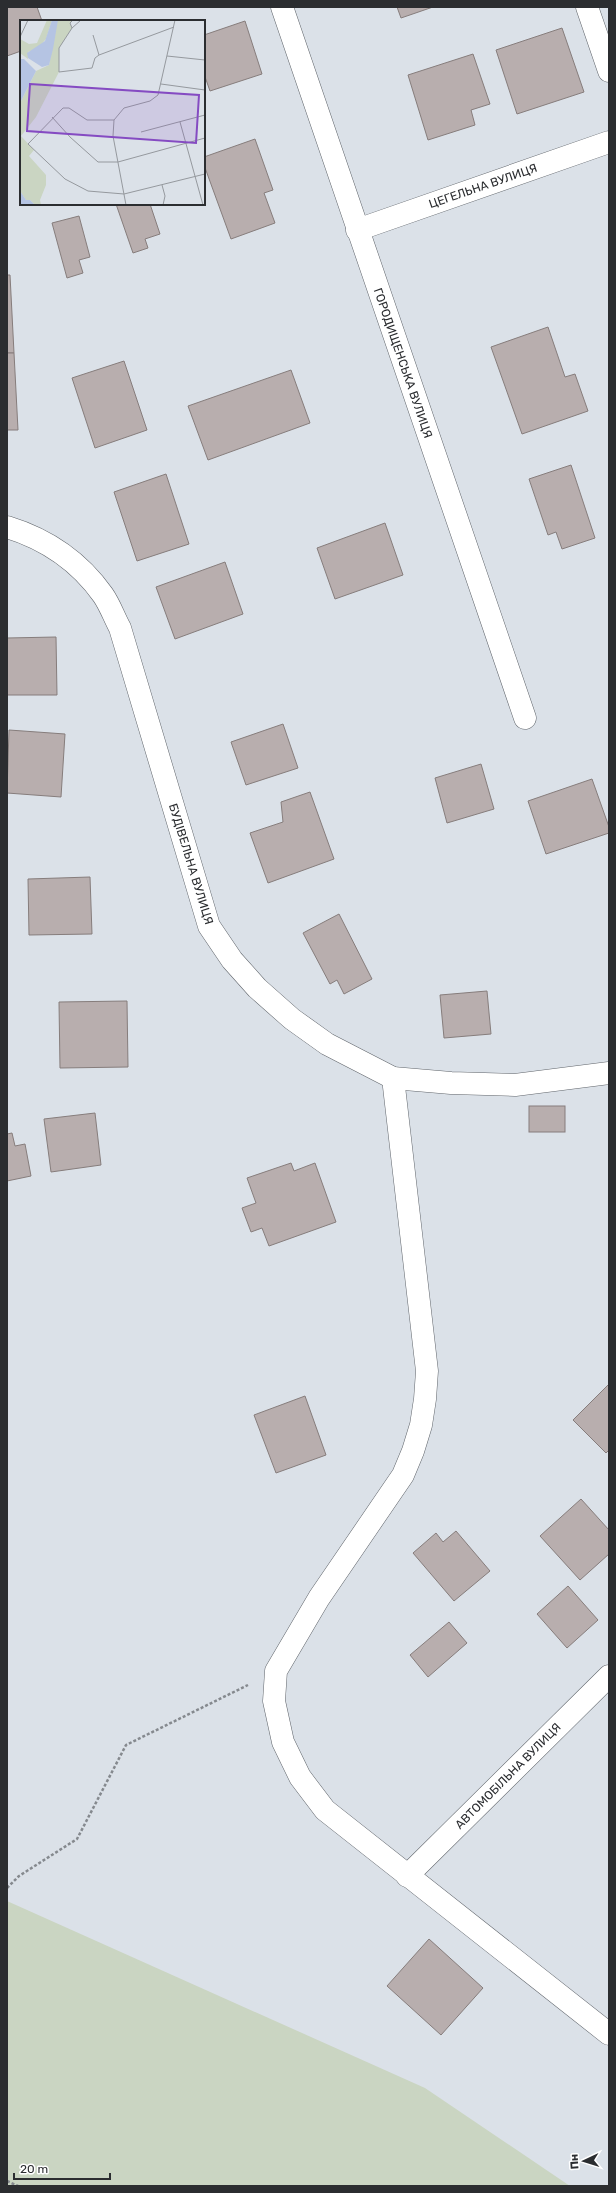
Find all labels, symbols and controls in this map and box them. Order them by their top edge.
inset map [20,20,205,205]
street label: ЦЕГЕЛЬНА ВУЛИЦЯ [427,161,539,211]
street label: ГОРОДИЩЕНСЬКА ВУЛИЦЯ [371,286,435,440]
street label: БУДІВЕЛЬНА ВУЛИЦЯ [166,802,216,926]
street label: АВТОМОБІЛЬНА ВУЛИЦЯ [452,1720,564,1832]
north arrow [564,2141,604,2181]
text: Пн [568,2154,582,2170]
scale bar [14,2155,110,2181]
text: 20 m [20,2162,48,2176]

